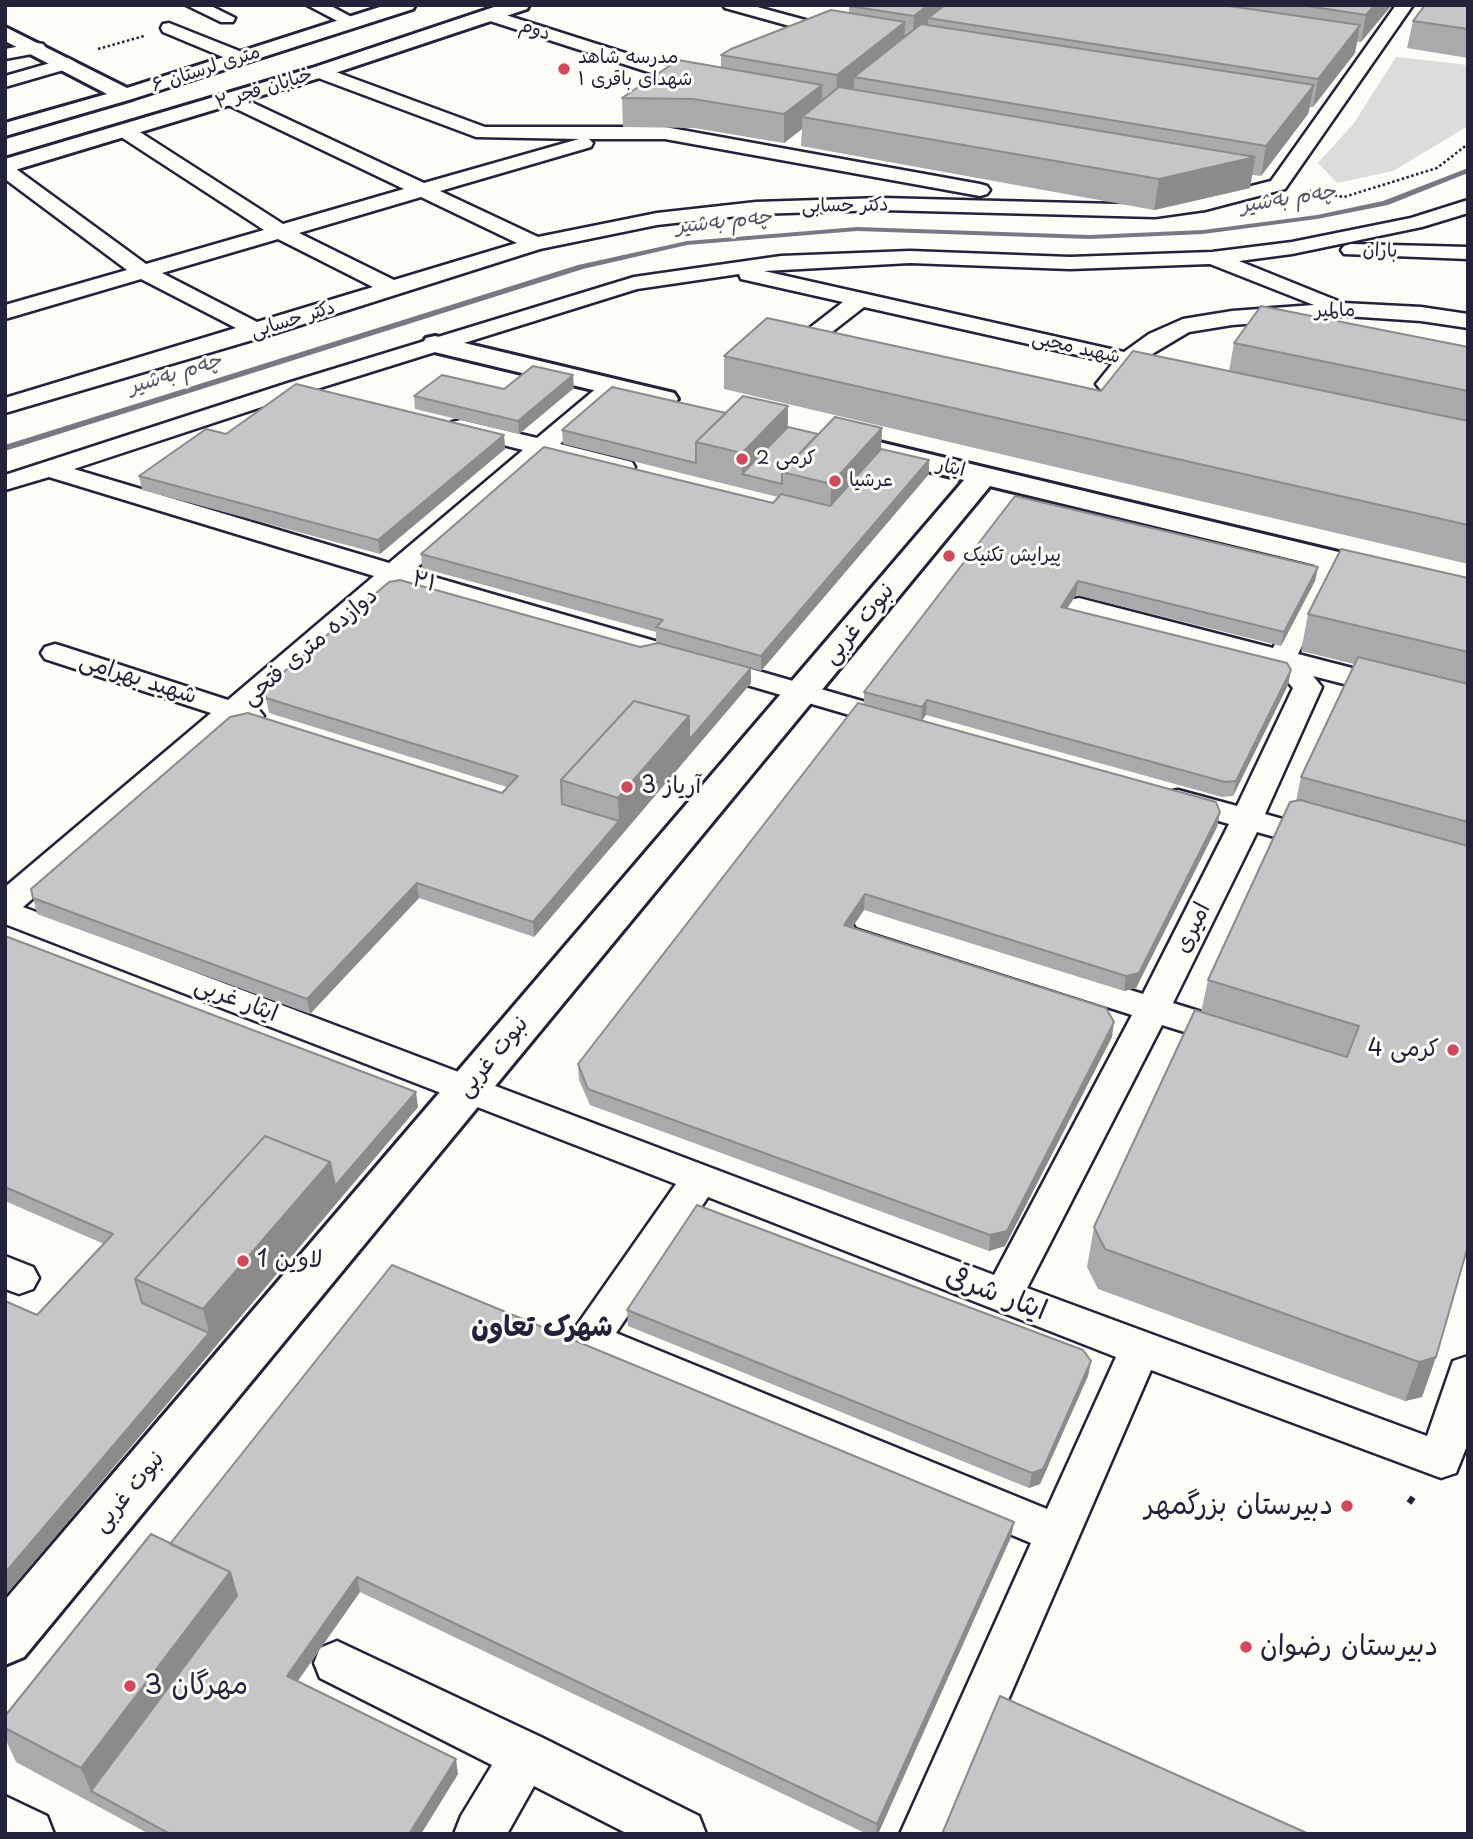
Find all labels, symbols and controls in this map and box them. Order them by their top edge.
street label: دوم [517,14,553,46]
street label: ۶ متری لرستان [149,41,263,97]
place label: مدرسه شاهد شهدای باقری ۱ [578,47,692,91]
marker: مدرسه شاهد شهدای باقری ۱ [556,61,572,77]
street label: خیابان فجر ۲ [213,63,315,115]
water label: چەم بەشیر [1239,179,1337,219]
street label: دکتر حسابی [801,194,889,218]
water label: چەم بەشیر [675,204,773,240]
street label: باران [1362,239,1398,263]
street label: دکتر حسابی [248,296,338,344]
street label: مالمیر [1315,299,1355,323]
street label: شهید محبی [1030,327,1122,369]
water label: چەم بەشیر [125,348,225,400]
place label: کرمی 2 [756,448,816,470]
marker: کرمی 2 [734,451,750,467]
street label: ایثار [935,454,967,482]
place label: عرشیا [849,470,893,492]
marker: عرشیا [827,473,843,489]
place label: پیرایش تکنیک [963,545,1061,567]
marker: پیرایش تکنیک [941,548,957,564]
street label: ۲۱ [409,565,439,599]
street label: نبوت غربی [817,578,901,670]
street label: دوازده متری فتحی [236,582,384,712]
street label: شهید بهرامی [76,647,200,711]
place label: آریاز 3 [641,773,701,801]
marker: آریاز 3 [619,779,635,795]
street label: امیری [1169,898,1217,958]
street label: ایثار غربی [190,972,282,1028]
street label: نبوت غربی [451,1011,535,1103]
place label: کرمی 4 [1368,1036,1439,1064]
marker: کرمی 4 [1445,1042,1461,1058]
place label: لاوین 1 [257,1247,323,1275]
marker: لاوین 1 [235,1253,251,1269]
street label: ایثار شرقی [941,1259,1051,1329]
district label: شهرک تعاون [471,1311,613,1345]
street label: نبوت غربی [87,1446,171,1538]
place label: دبیرستان بزرگمهر [1144,1489,1333,1523]
marker: دبیرستان بزرگمهر [1339,1498,1355,1514]
place label: دبیرستان رضوان [1260,1630,1438,1664]
marker: دبیرستان رضوان [1238,1639,1254,1655]
place label: مهرگان 3 [144,1669,248,1703]
marker: مهرگان 3 [122,1678,138,1694]

